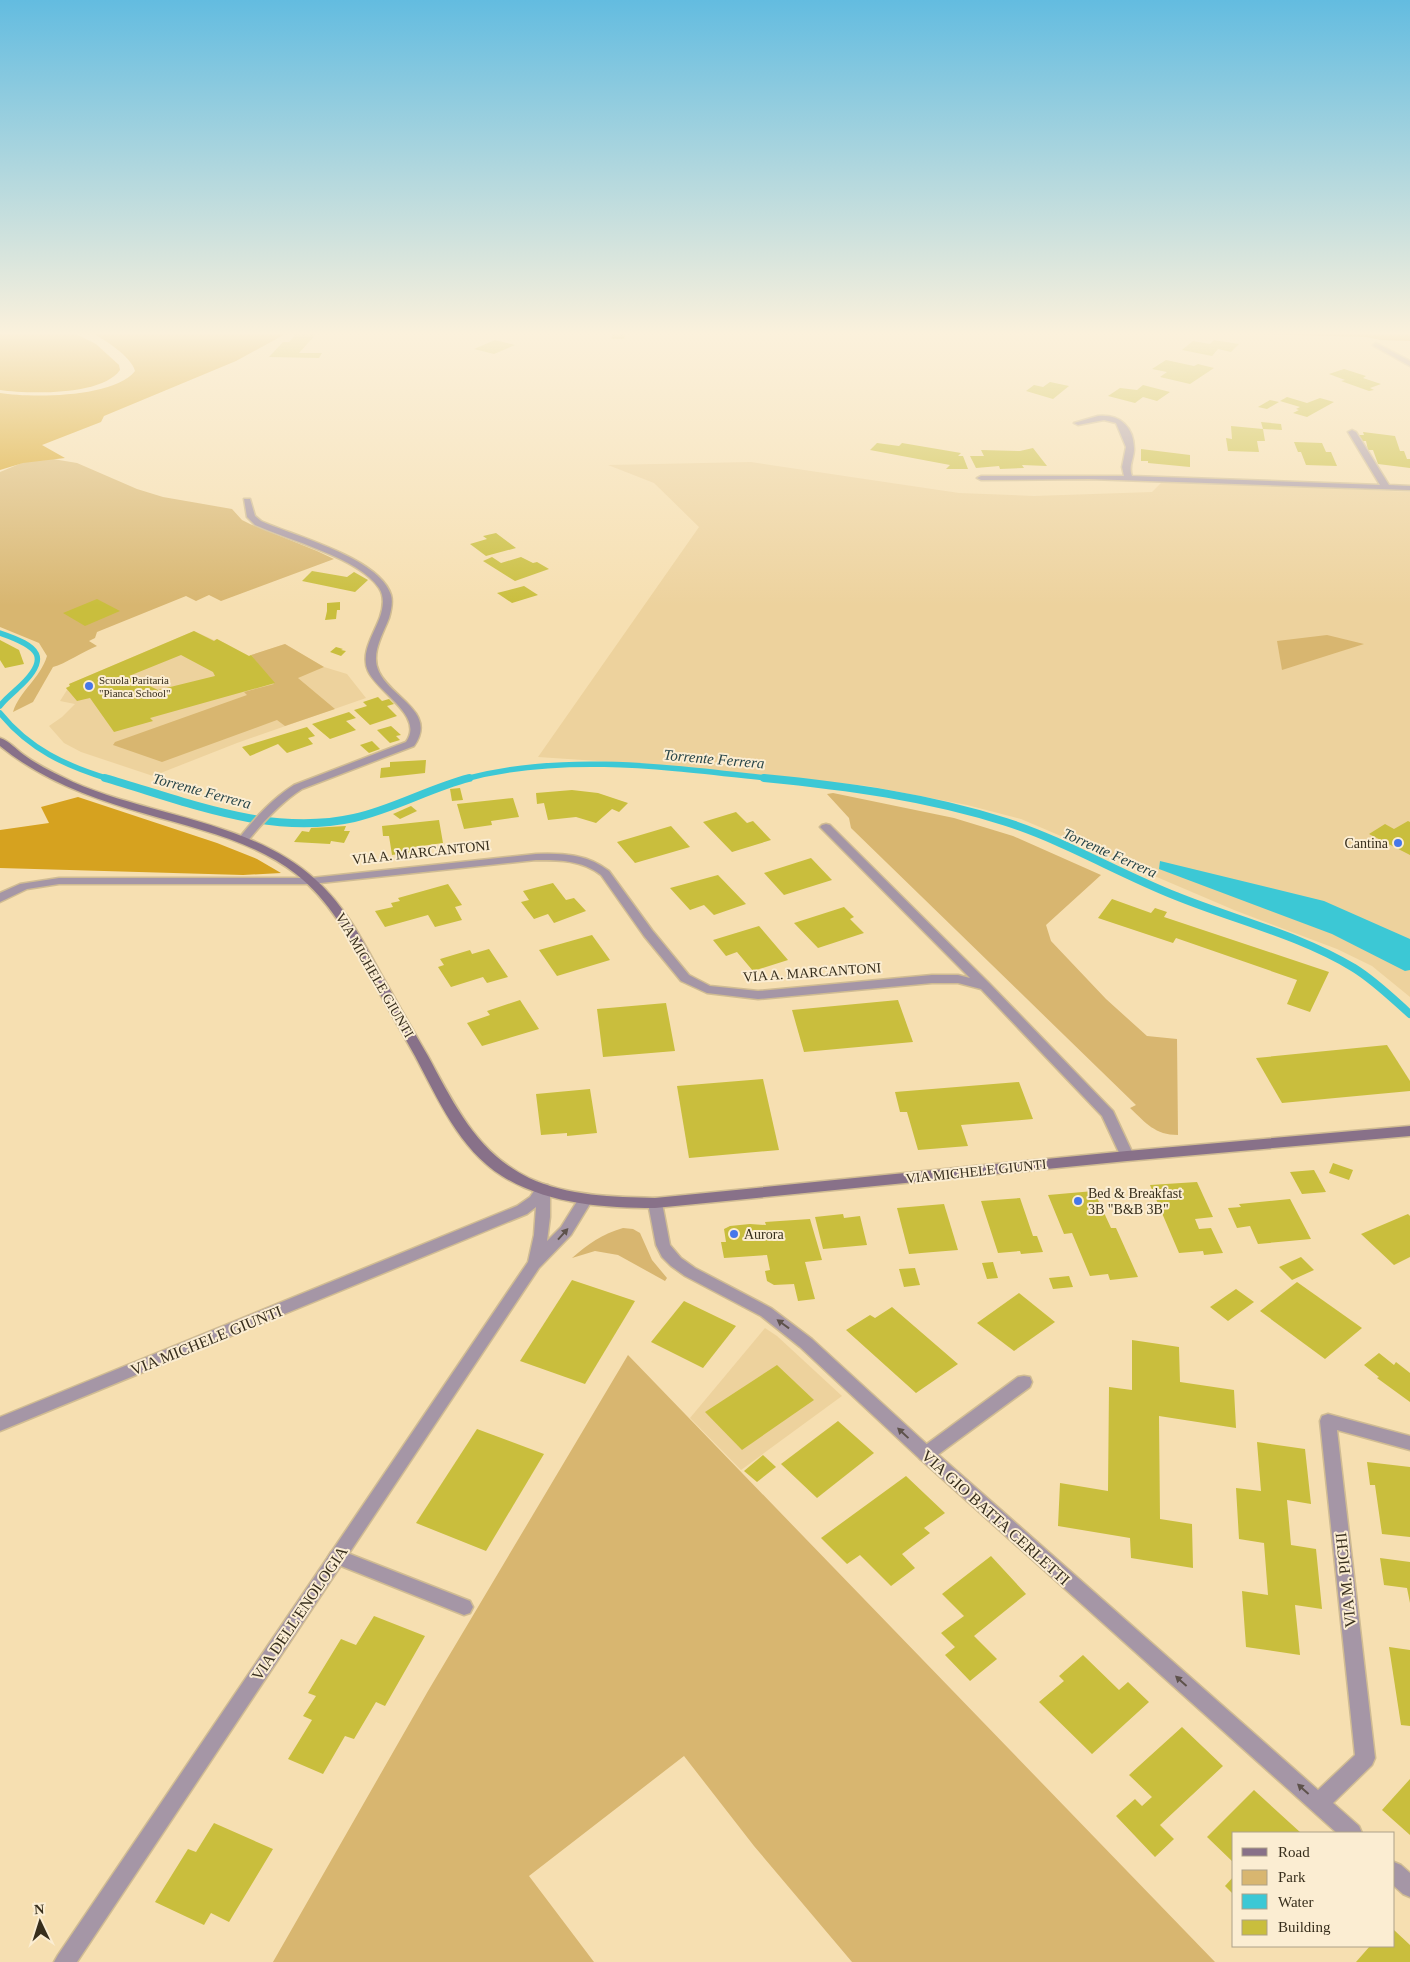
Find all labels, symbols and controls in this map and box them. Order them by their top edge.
place label: Scuola Paritaria "Pianca School" [99,674,171,699]
marker: Scuola Paritaria "Pianca School" [83,680,95,692]
water label: Torrente Ferrera [663,747,765,771]
water label: Torrente Ferrera [151,770,253,812]
water label: Torrente Ferrera [1060,825,1160,881]
place label: Cantina [1344,836,1389,851]
marker: Cantina [1392,837,1404,849]
street label: VIA A. MARCANTONI [351,838,491,867]
street label: VIA MICHELE GIUNTI [333,910,417,1041]
street label: VIA A. MARCANTONI [742,960,882,985]
street label: VIA MICHELE GIUNTI [905,1157,1048,1186]
place label: Bed & Breakfast 3B "B&B 3B" [1088,1186,1182,1217]
marker: Bed & Breakfast 3B "B&B 3B" [1072,1195,1084,1207]
place label: Aurora [744,1227,784,1242]
one-way arrow [557,1228,569,1240]
marker: Aurora [728,1228,740,1240]
street label: VIA MICHELE GIUNTI [128,1302,284,1379]
one-way arrow [776,1319,789,1329]
one-way arrow [897,1427,909,1439]
street label: VIA GIO BATTA CERLETTI [918,1447,1073,1588]
street label: VIA M. PICHI [1332,1532,1359,1628]
street label: VIA DELL'ENOLOGIA [248,1543,351,1684]
one-way arrow [1175,1676,1187,1687]
one-way arrow [1296,1783,1309,1794]
legend [1232,1832,1395,1947]
text: Road [1278,1844,1310,1860]
text: Park [1278,1869,1306,1885]
text: Water [1278,1894,1313,1910]
north arrow [15,1897,65,1947]
text: N [34,1902,45,1917]
text: Building [1278,1919,1331,1935]

